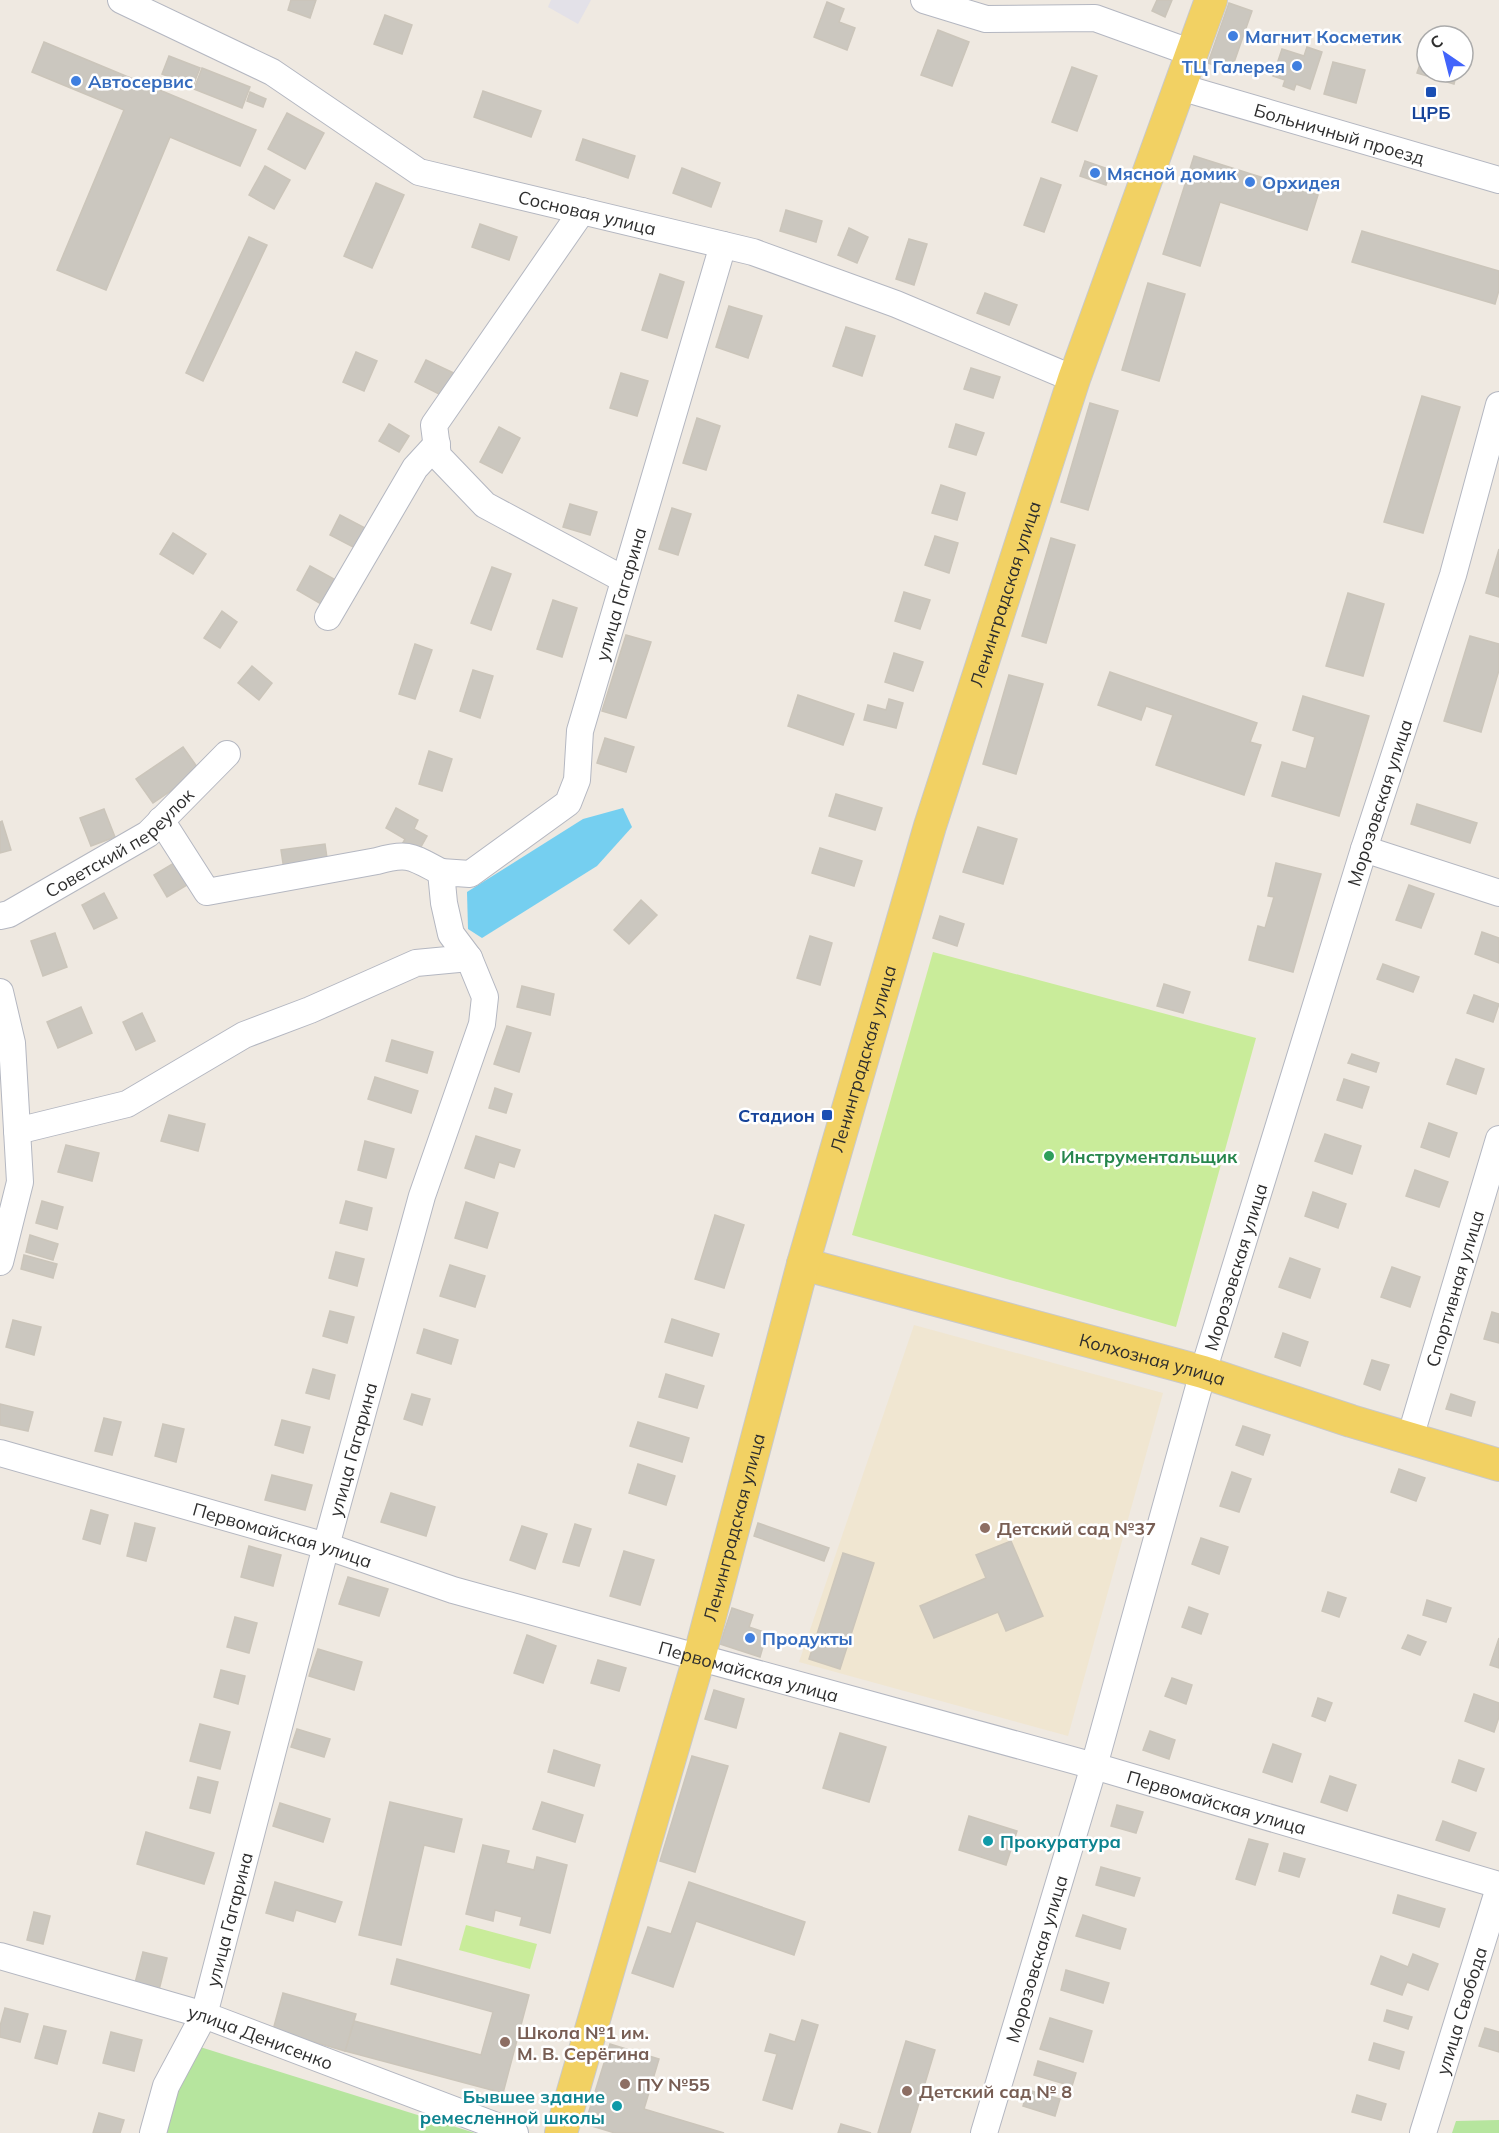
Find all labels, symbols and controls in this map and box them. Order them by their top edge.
north arrow [1415,24,1475,84]
place label: Магнит Косметик [1245,25,1402,48]
marker: Магнит Косметик [1226,29,1240,43]
text: С [1426,30,1447,53]
place label: ТЦ Галерея [1182,55,1285,78]
marker: ТЦ Галерея [1290,59,1304,73]
place label: Автосервис [88,70,193,93]
marker: Автосервис [69,74,83,88]
marker: ЦРБ [1424,85,1438,99]
street label: Больничный проезд [1251,98,1427,169]
place label: ЦРБ [1411,101,1451,124]
place label: Мясной домик [1107,162,1237,185]
marker: Мясной домик [1088,166,1102,180]
place label: Орхидея [1262,171,1340,194]
marker: Орхидея [1243,175,1257,189]
street label: Сосновая улица [516,185,658,240]
street label: Ленинградская улица [964,498,1045,690]
street label: улица Гагарина [590,524,651,663]
street label: Морозовская улица [1342,716,1417,889]
street label: Советский переулок [41,783,199,902]
street label: Ленинградская улица [825,962,901,1155]
place label: Стадион [738,1104,815,1127]
marker: Стадион [820,1108,834,1122]
place label: Инструментальщик [1061,1145,1238,1168]
marker: Инструментальщик [1042,1149,1056,1163]
street label: Морозовская улица [1199,1180,1272,1353]
street label: Спортивная улица [1420,1207,1489,1370]
street label: Колхозная улица [1077,1328,1228,1390]
street label: улица Гагарина [323,1380,382,1519]
street label: Ленинградская улица [698,1431,769,1624]
street label: Первомайская улица [190,1497,375,1573]
place label: Детский сад №37 [997,1517,1156,1540]
marker: Детский сад №37 [978,1521,992,1535]
place label: Продукты [762,1627,853,1650]
marker: Продукты [743,1631,757,1645]
street label: Первомайская улица [656,1635,841,1707]
street label: Первомайская улица [1124,1765,1309,1839]
place label: Прокуратура [1000,1830,1121,1853]
marker: Прокуратура [981,1834,995,1848]
street label: улица Гагарина [200,1850,257,1989]
street label: Морозовская улица [1000,1872,1072,2045]
street label: улица Свобода [1430,1944,1492,2078]
street label: улица Денисенко [186,2000,336,2074]
place label: Школа №1 им. М. В. Серёгина [517,2021,650,2065]
marker: Школа №1 им. М. В. Серёгина [498,2035,512,2049]
place label: ПУ №55 [637,2073,710,2096]
marker: ПУ №55 [618,2077,632,2091]
place label: Детский сад № 8 [919,2080,1072,2103]
marker: Детский сад № 8 [900,2084,914,2098]
place label: Бывшее здание ремесленной школы [420,2085,605,2129]
marker: Бывшее здание ремесленной школы [610,2099,624,2113]

